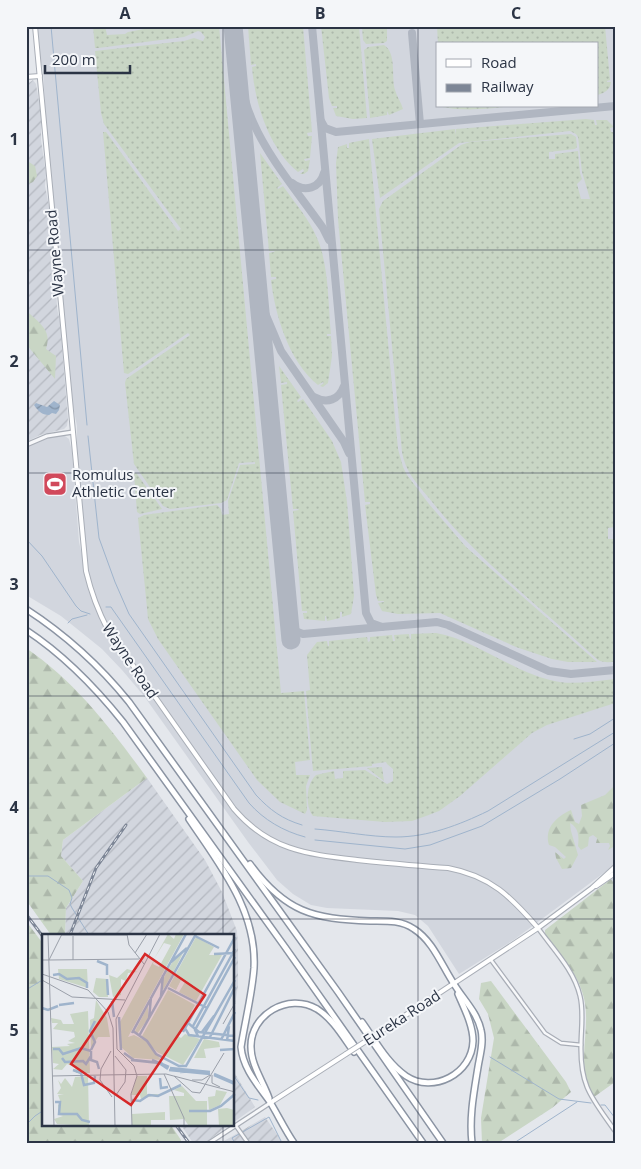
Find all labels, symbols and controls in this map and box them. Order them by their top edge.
text: A [119,2,131,24]
text: B [315,2,325,24]
text: C [511,2,521,24]
scale bar [45,42,130,74]
legend [436,42,598,108]
text: 200 m [52,49,96,69]
text: Road [481,52,517,72]
text: Railway [481,76,534,96]
text: 1 [9,128,19,150]
street label: Wayne Road [40,209,68,297]
text: 2 [9,350,19,372]
place label: Romulus Athletic Center [72,464,175,501]
sports icon: Romulus Athletic Center [42,471,68,497]
text: 3 [9,573,19,595]
street label: Wayne Road [98,619,163,702]
text: 4 [9,796,19,818]
inset map [42,934,235,1126]
street label: Eureka Road [359,985,444,1050]
text: 5 [9,1019,19,1041]

